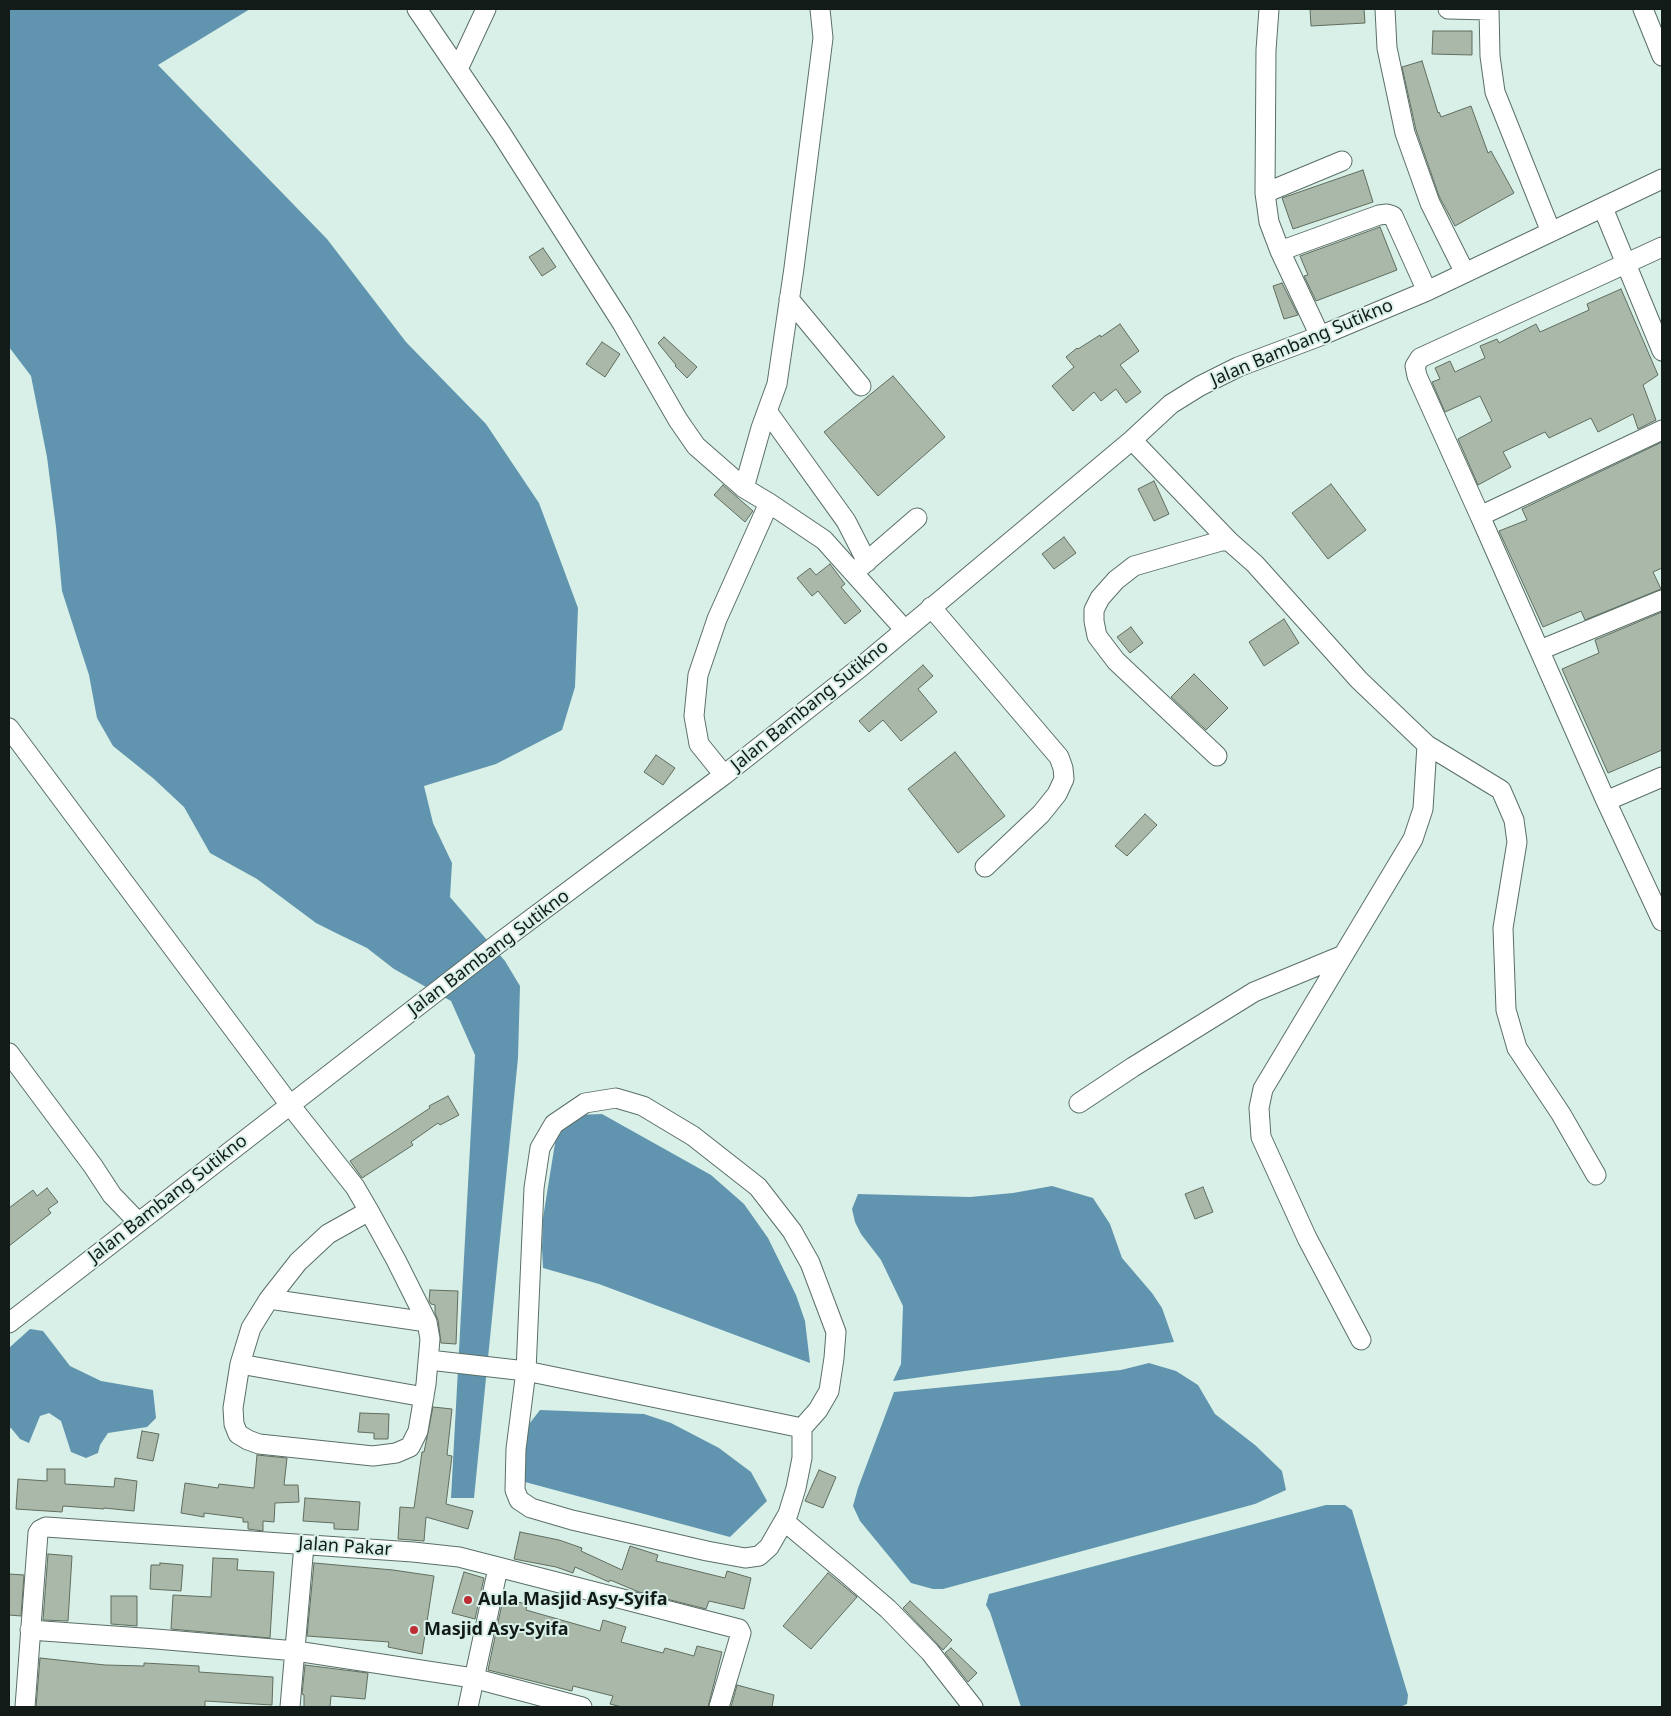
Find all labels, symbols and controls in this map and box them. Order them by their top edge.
street label: Jalan Bambang Sutikno [1208,295,1396,391]
street label: Jalan Bambang Sutikno [727,636,893,776]
street label: Jalan Bambang Sutikno [404,885,574,1021]
street label: Jalan Bambang Sutikno [84,1130,252,1268]
street label: Jalan Pakar [298,1533,392,1561]
place label: Aula Masjid Asy-Syifa [478,1589,667,1611]
marker: Aula Masjid Asy-Syifa [462,1594,474,1606]
place label: Masjid Asy-Syifa [424,1619,568,1641]
marker: Masjid Asy-Syifa [408,1624,420,1636]

